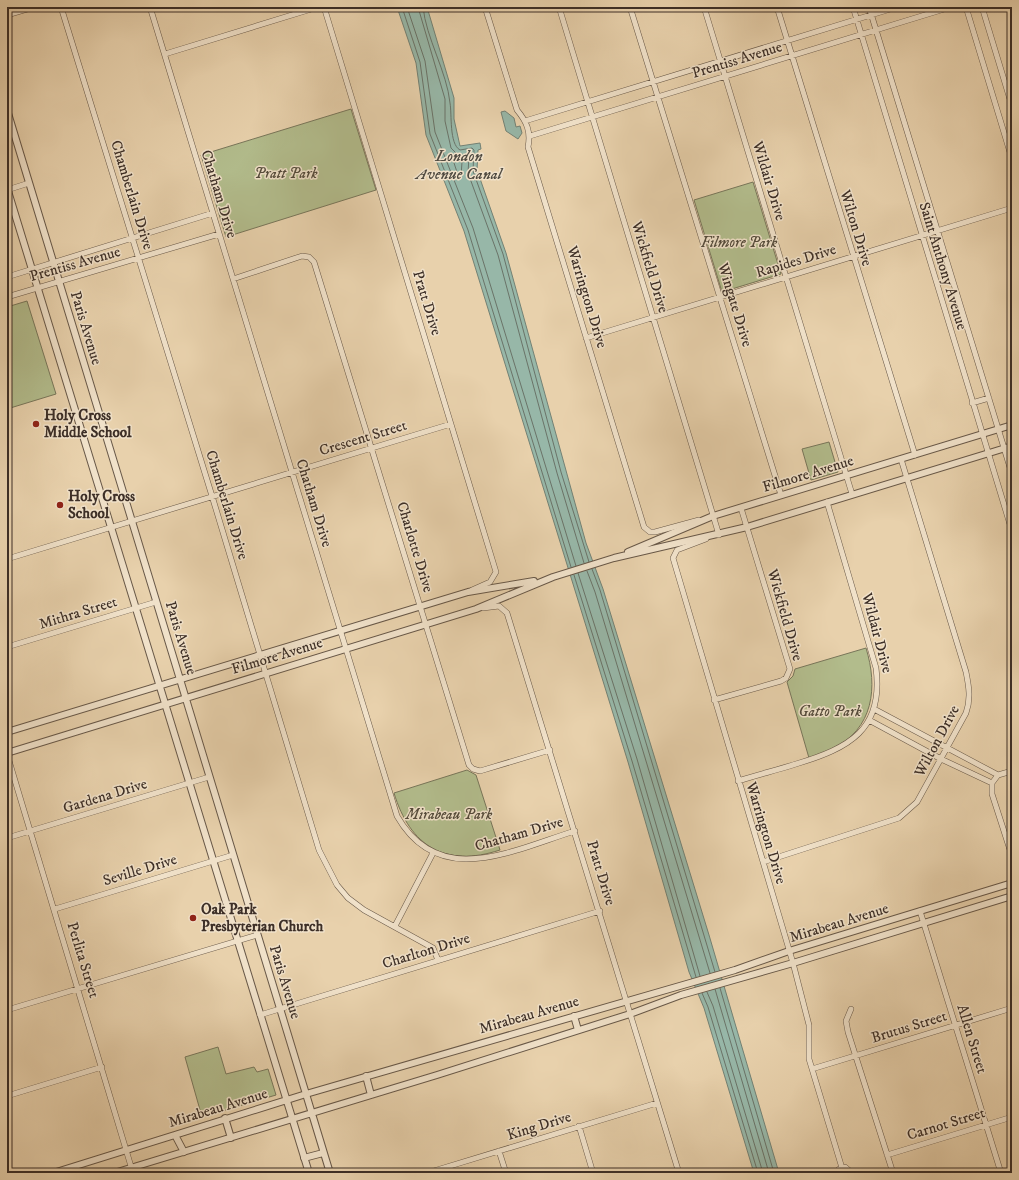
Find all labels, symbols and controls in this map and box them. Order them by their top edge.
street label: Prentiss Avenue [690,37,784,83]
street label: Chamberlain Drive [106,138,158,252]
street label: Wildair Drive [748,138,790,223]
water label: London Avenue Canal [414,146,504,184]
street label: Chatham Drive [197,148,241,240]
park label: Pratt Park [254,164,318,183]
street label: Wilton Drive [835,187,877,268]
street label: Saint Anthony Avenue [915,200,971,332]
street label: Wickfield Drive [627,218,673,315]
park label: Filmore Park [701,233,778,252]
street label: Rapides Drive [753,240,839,282]
street label: Prentiss Avenue [27,242,123,286]
street label: Warrington Drive [562,243,612,350]
street label: Wingate Drive [713,260,757,349]
street label: Pratt Drive [408,268,446,338]
street label: Paris Avenue [66,289,106,367]
place label: Holy Cross Middle School [44,406,132,442]
street label: Crescent Street [317,416,409,460]
marker: Holy Cross Middle School [31,419,41,429]
street label: Chamberlain Drive [201,448,253,562]
street label: Filmore Avenue [760,451,856,497]
street label: Chatham Drive [292,457,336,549]
place label: Holy Cross School [68,487,135,523]
street label: Charlotte Drive [392,499,438,595]
marker: Holy Cross School [55,500,65,510]
street label: Wickfield Drive [763,566,807,663]
street label: Wildair Drive [857,590,897,675]
street label: Mithra Street [37,592,120,634]
street label: Paris Avenue [161,599,201,677]
street label: Filmore Avenue [229,633,325,679]
park label: Gatto Park [798,702,862,721]
street label: Wilton Drive [910,702,964,781]
street label: Gardena Drive [61,774,149,818]
street label: Warrington Drive [741,779,791,886]
park label: Mirabeau Park [405,805,493,824]
street label: Chatham Drive [473,812,565,856]
street label: Pratt Drive [582,838,620,908]
street label: Seville Drive [101,850,179,890]
street label: Mirabeau Avenue [787,899,891,947]
place label: Oak Park Presbyterian Church [201,900,324,936]
marker: Oak Park Presbyterian Church [188,913,198,923]
street label: Perlita Street [62,920,104,1000]
street label: Charlton Drive [380,929,472,973]
street label: Paris Avenue [265,943,305,1021]
street label: Mirabeau Avenue [477,992,581,1038]
street label: Allen Street [952,1002,992,1076]
street label: Brutus Street [869,1006,949,1047]
street label: Mirabeau Avenue [166,1084,270,1132]
street label: Carnot Street [905,1103,987,1145]
street label: King Drive [505,1107,573,1145]

